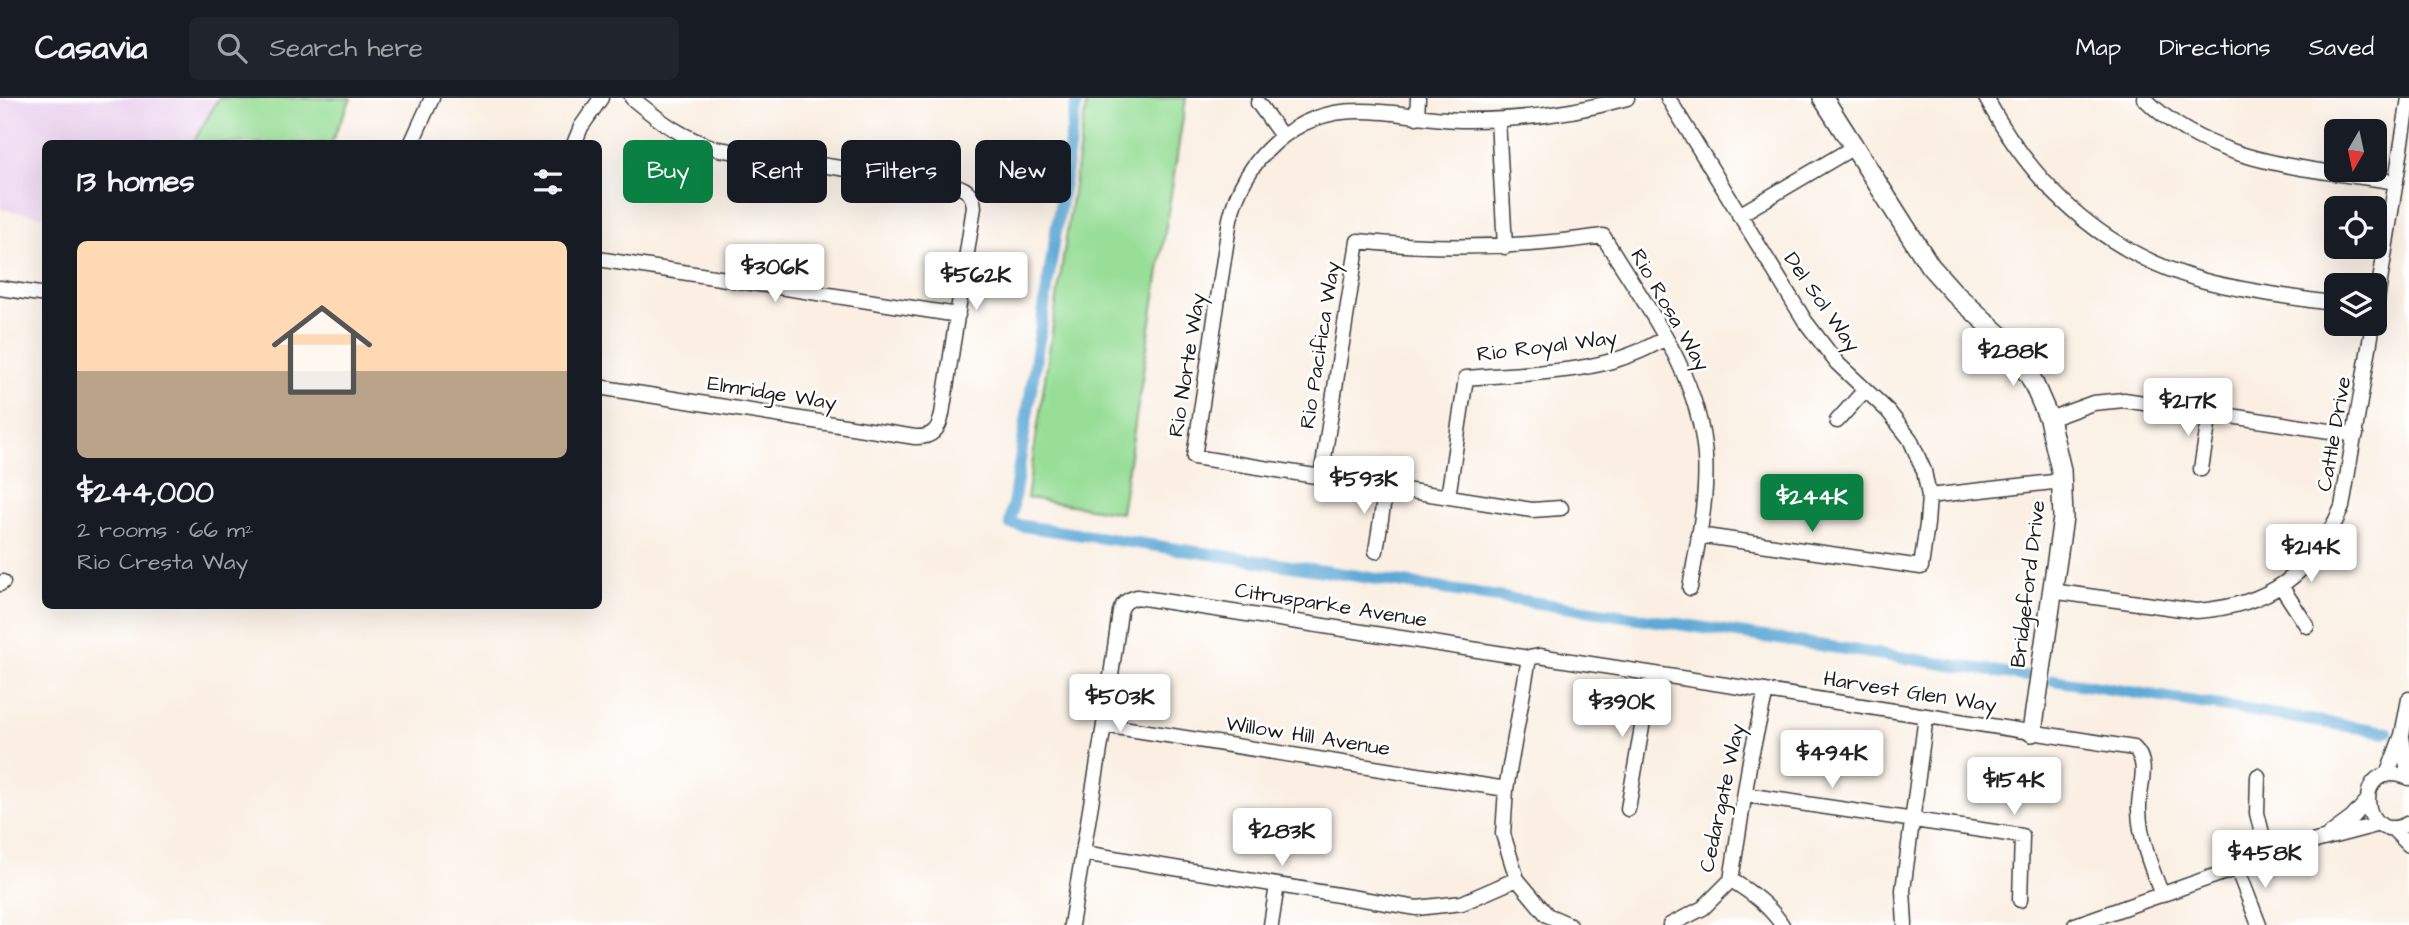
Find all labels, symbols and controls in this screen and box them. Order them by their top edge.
search box [189,17,679,80]
text: Casavia [35,25,147,71]
icon: search [213,29,251,67]
text: Search here [269,30,423,66]
text: Map [2076,31,2121,65]
text: Directions [2159,31,2271,65]
text: Saved [2309,31,2374,65]
north arrow [2324,119,2387,182]
map controls [2324,119,2387,336]
chip: Buy [623,140,713,203]
chip: Rent [727,140,827,203]
chip: Filters [841,140,961,203]
chip: New [975,140,1071,203]
text: 13 homes [77,161,194,203]
icon: filters [529,163,567,201]
button: locate [2324,196,2387,259]
pin: $306K [726,244,824,304]
street label: Rio Rosa Way [1622,244,1717,378]
street label: Del Sol Way [1775,246,1867,359]
text: $306K [741,251,809,283]
pin: $562K [927,252,1025,312]
text: $562K [941,259,1011,291]
street label: Rio Pacifica Way [1292,259,1350,431]
button: layers [2324,273,2387,336]
icon: home [259,287,385,413]
street label: Rio Norte Way [1161,291,1215,439]
street label: Rio Royal Way [1475,323,1619,371]
pin: $288K [1964,328,2062,388]
text: $288K [1978,335,2048,367]
street label: Elmridge Way [705,368,839,420]
street label: Cattle Drive [2310,374,2358,494]
pin: $217K [2139,378,2237,438]
text: $217K [2160,385,2216,417]
pin: $593K [1315,456,1413,516]
text: $593K [1330,463,1398,495]
text: $244,000 [77,472,214,514]
pin: $244K [1763,474,1861,534]
text: $244K [1776,481,1848,513]
street label: Bridgeford Drive [2003,499,2055,670]
text: 2 rooms · 66 m² [77,514,254,546]
pin: $214K [2262,524,2360,584]
text: $214K [2282,531,2340,563]
text: Rio Cresta Way [77,546,248,578]
street label: Citrusparke Avenue [1233,575,1429,635]
street label: Harvest Glen Way [1821,664,1999,722]
pin: $503K [1071,674,1169,734]
pin: $390K [1573,680,1671,739]
text: $503K [1085,681,1155,713]
text: $390K [1589,686,1655,718]
street label: Willow Hill Avenue [1224,709,1392,763]
street label: Cedargate Way [1692,721,1754,875]
pin: $494K [1783,730,1881,790]
text: $494K [1796,737,1868,769]
pin: $154K [1965,758,2063,817]
text: $154K [1983,764,2045,796]
pin: $283K [1233,808,1331,868]
text: $283K [1249,815,1315,847]
pin: $458K [2216,830,2314,890]
text: $458K [2228,837,2302,869]

